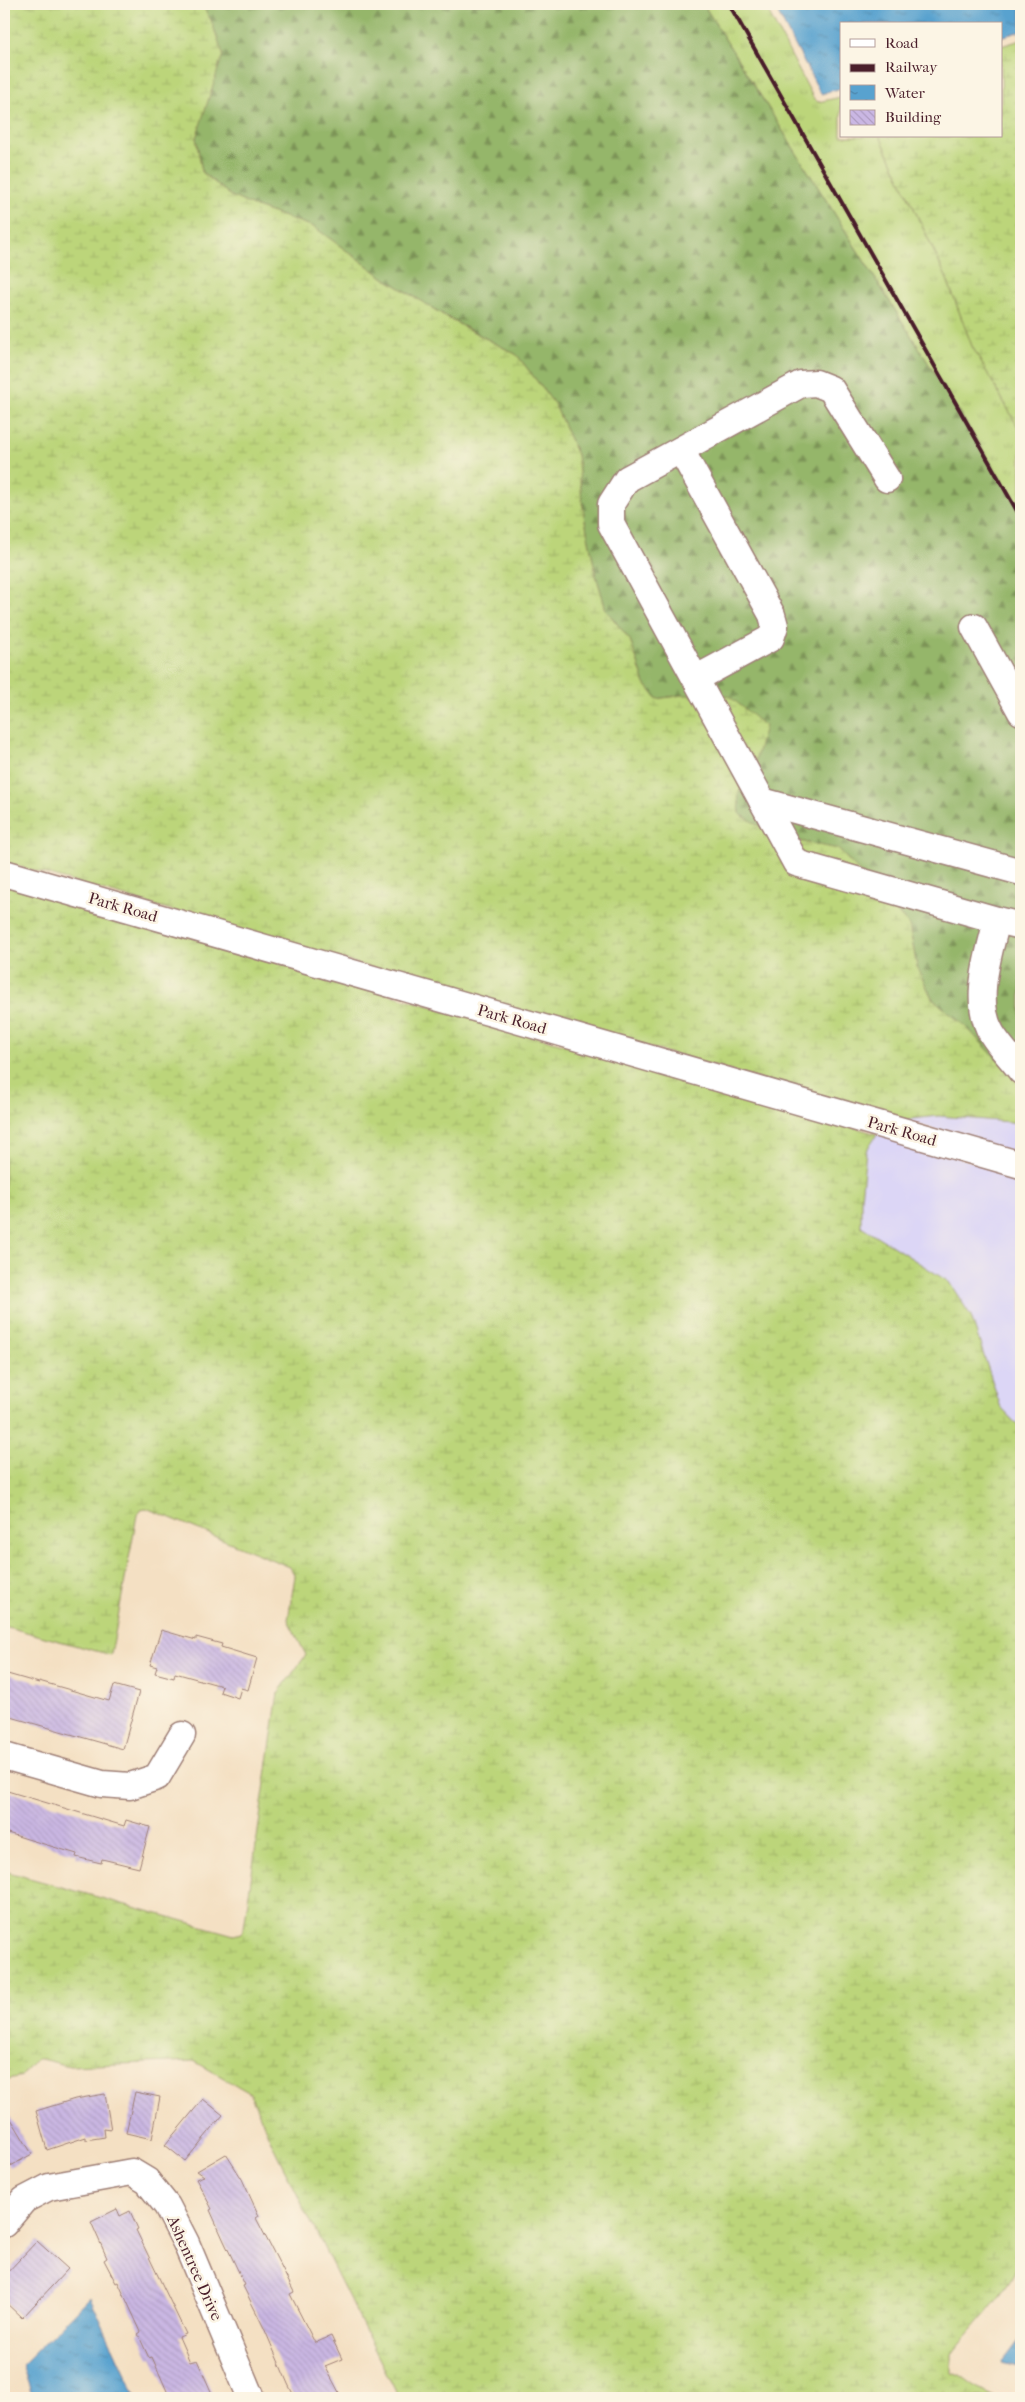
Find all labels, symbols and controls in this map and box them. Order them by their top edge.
legend [840,22,1002,138]
text: Road [885,34,919,52]
text: Railway [885,58,938,76]
text: Water [884,84,925,102]
text: Building [885,108,942,126]
street label: Park Road [86,888,160,926]
street label: Park Road [475,1000,549,1038]
street label: Park Road [865,1112,939,1150]
street label: Ashentree Drive [163,2212,227,2324]

